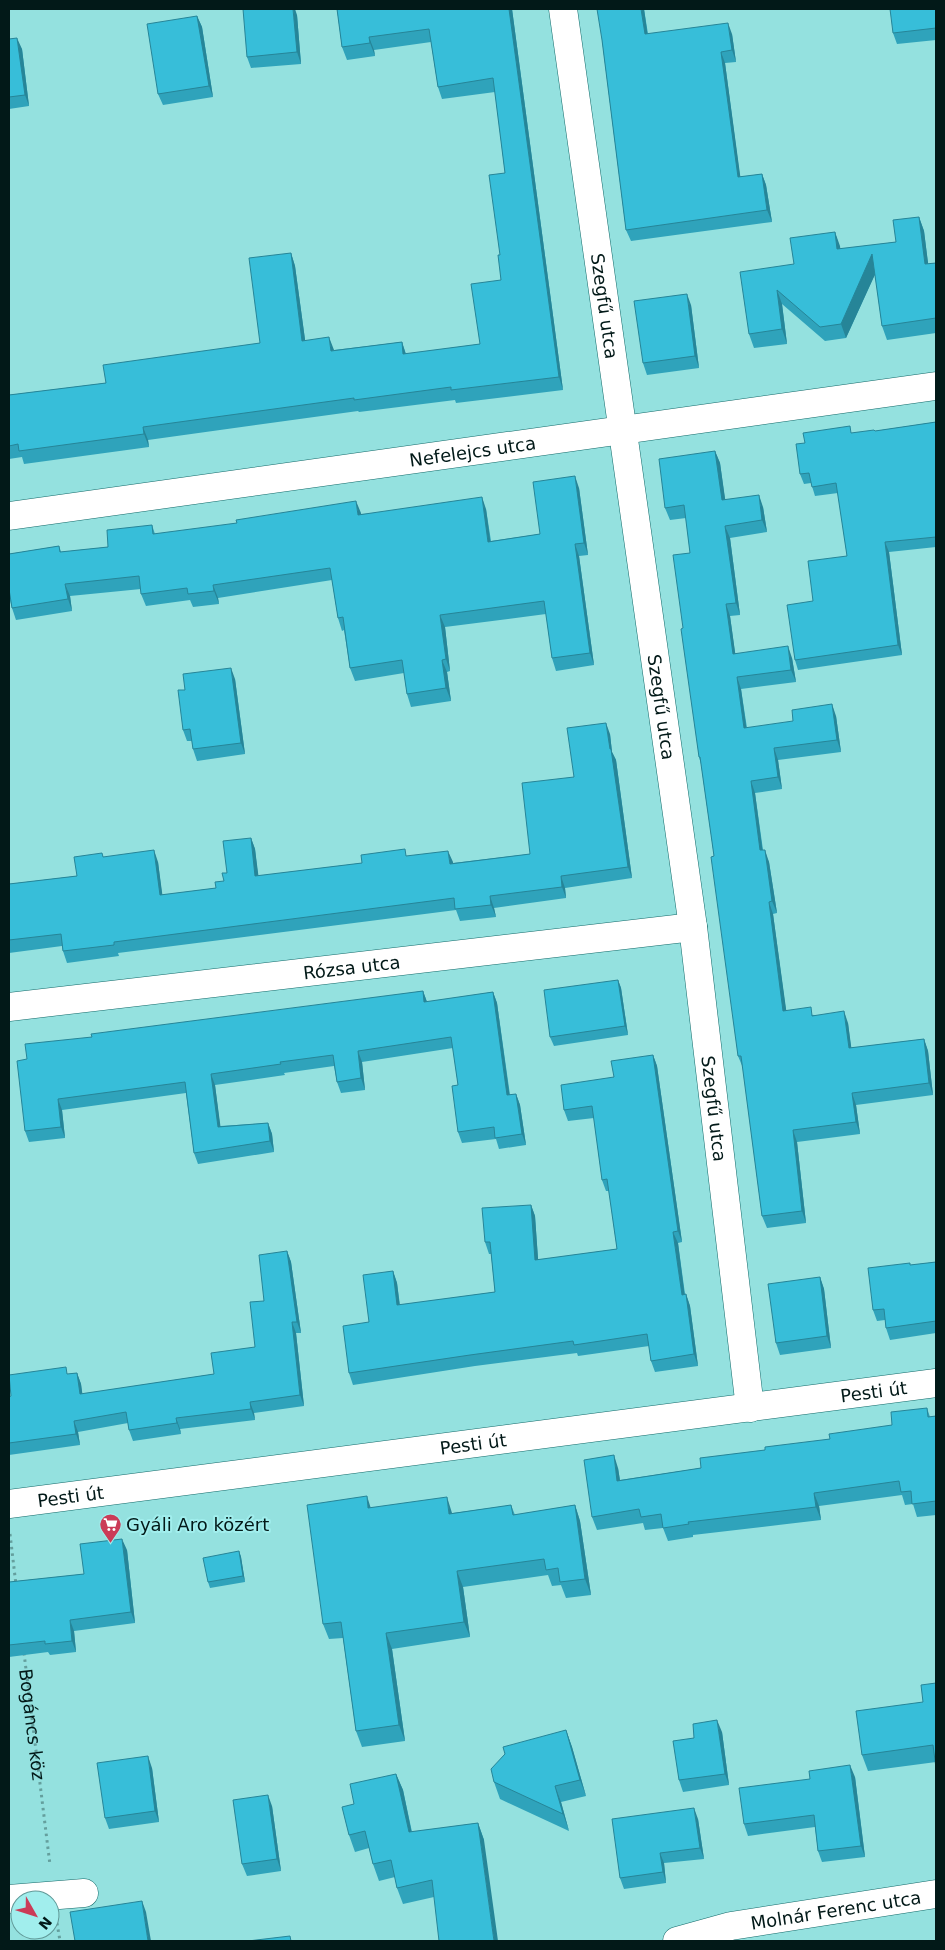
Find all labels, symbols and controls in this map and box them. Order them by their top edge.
street label: Szegfű utca [587,252,623,360]
street label: Nefelejcs utca [408,432,537,470]
street label: Szegfű utca [644,653,680,761]
street label: Rózsa utca [302,951,401,983]
street label: Szegfű utca [698,1055,731,1163]
street label: Pesti út [839,1376,908,1406]
street label: Pesti út [438,1429,508,1458]
street label: Pesti út [36,1481,105,1511]
supermarket icon: Gyáli Aro közért [98,1512,122,1543]
place label: Gyáli Aro közért [126,1514,269,1535]
street label: Bogáncs köz [15,1667,50,1782]
street label: Molnár Ferenc utca [749,1886,922,1933]
north arrow [10,1890,60,1940]
text: N [35,1914,55,1933]

